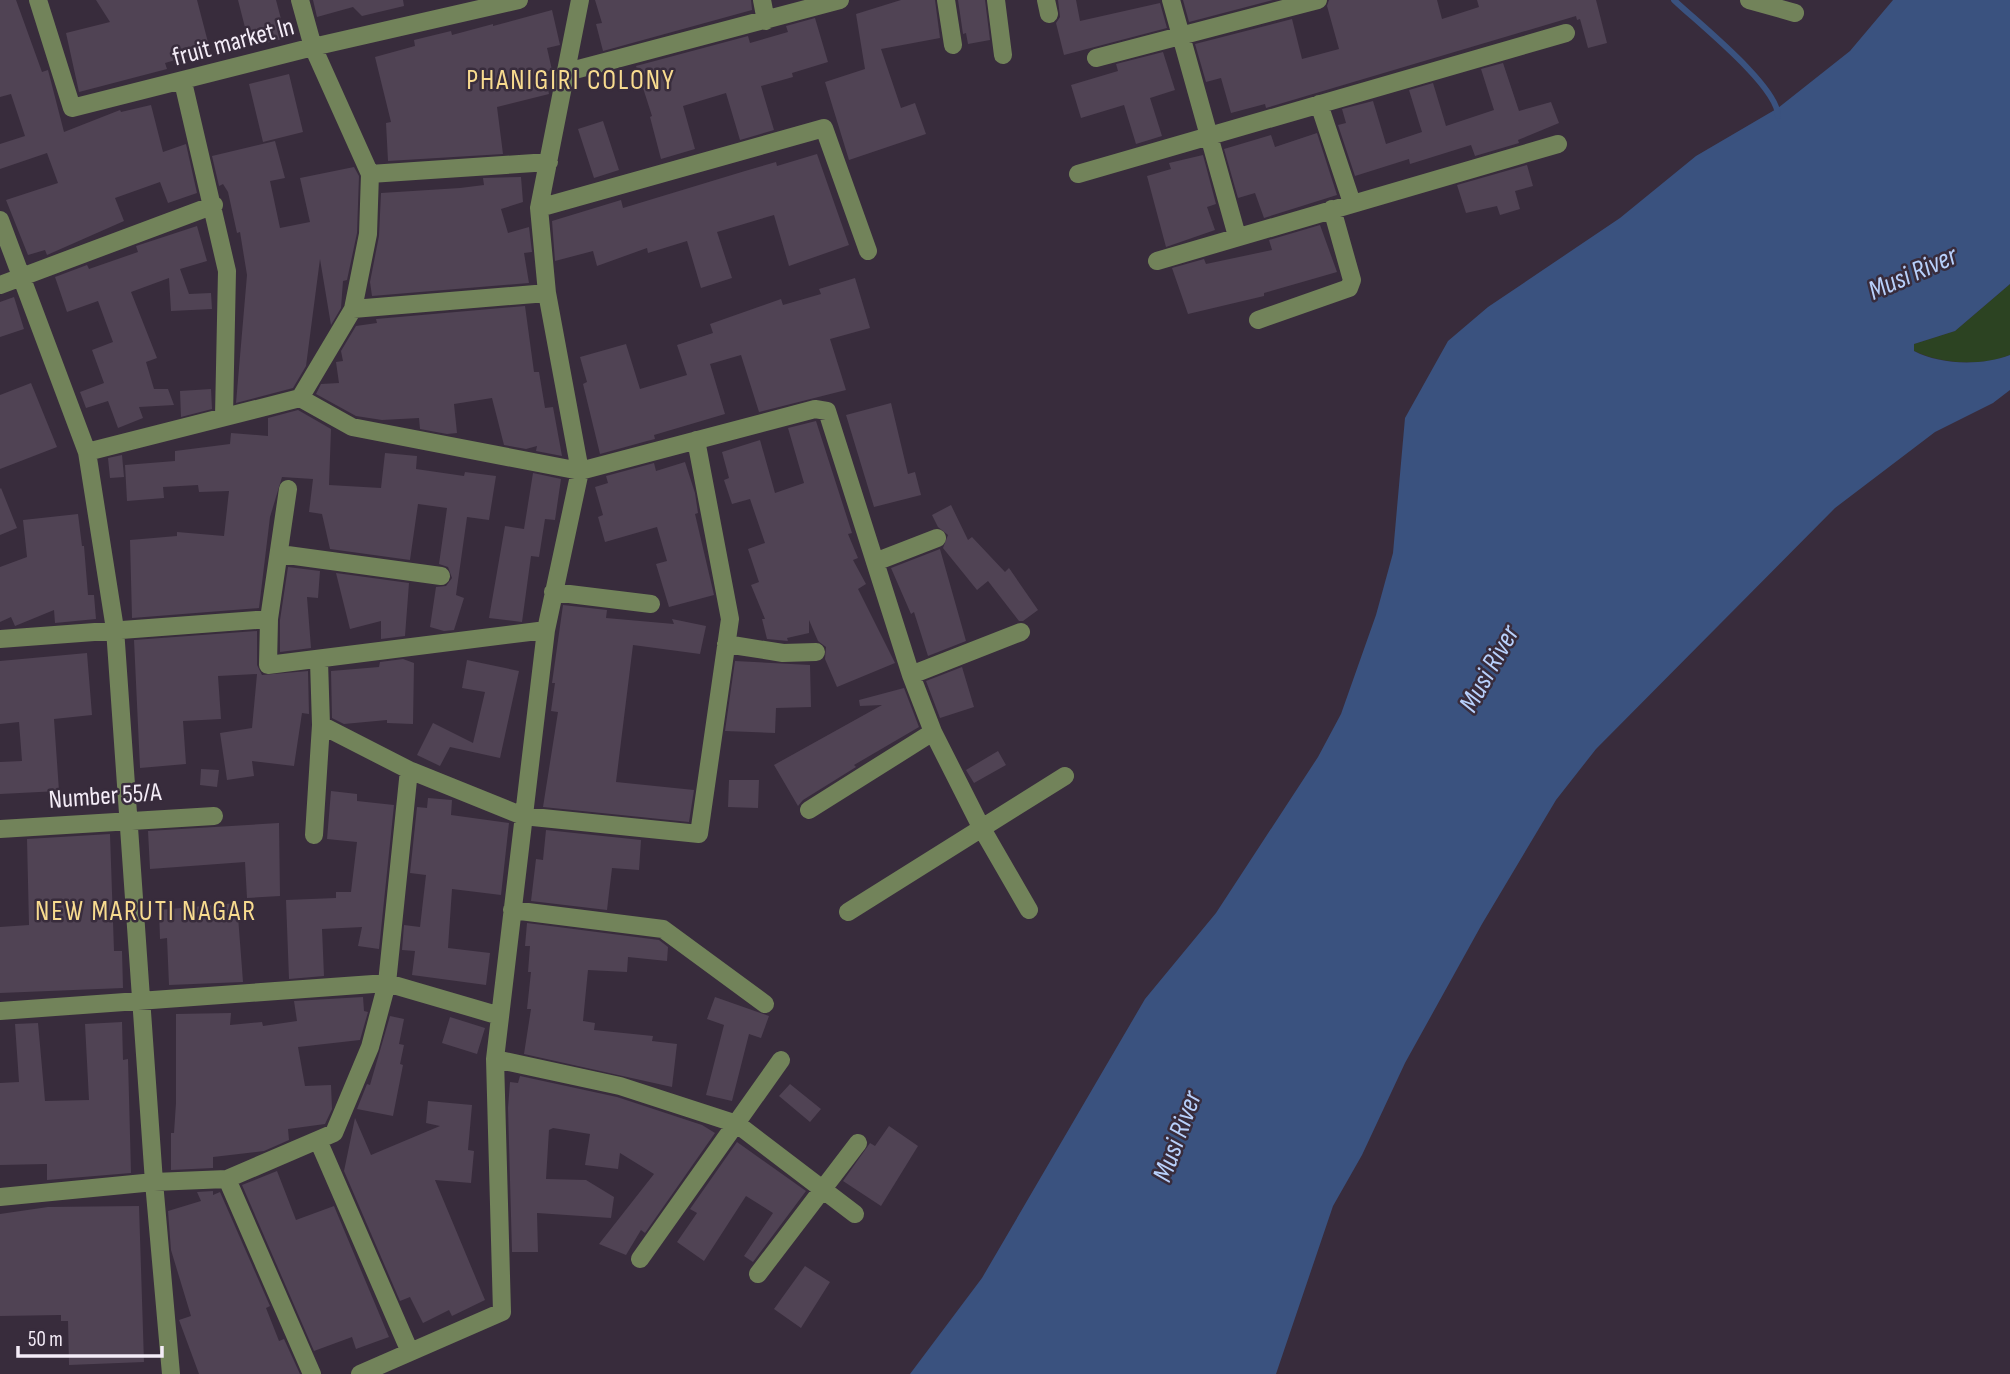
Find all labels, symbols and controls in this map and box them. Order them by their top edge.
street label: fruit market ln [169,11,298,74]
district label: PHANIGIRI COLONY [466,64,676,97]
water label: Musi River [1863,239,1963,308]
water label: Musi River [1452,619,1527,718]
street label: Number 55/A [48,777,163,816]
district label: NEW MARUTI NAGAR [35,895,257,928]
water label: Musi River [1146,1086,1209,1186]
scale bar [18,1314,161,1358]
text: 50 m [28,1327,63,1352]

